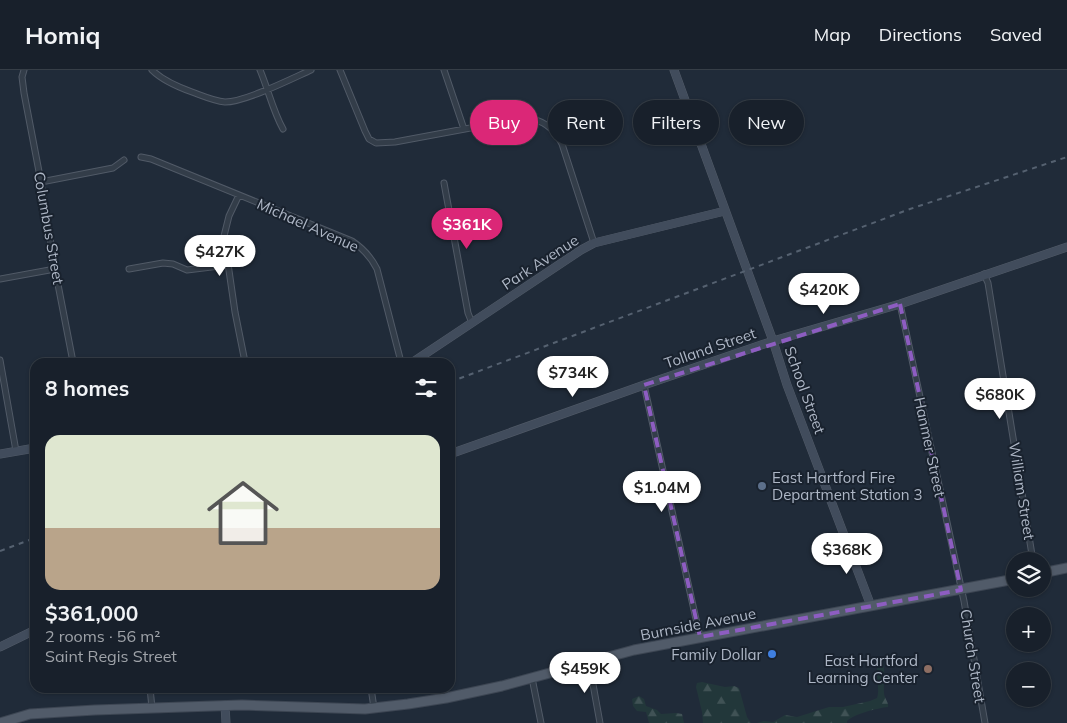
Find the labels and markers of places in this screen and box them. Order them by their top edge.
pin: $361K [432,208,502,250]
pin: $427K [185,234,255,277]
pin: $420K [789,272,859,315]
pin: $734K [538,356,608,398]
pin: $680K [965,378,1035,420]
place label: East Hartford Fire Department Station 3 [772,468,922,504]
pin: $1.04M [621,470,703,513]
marker: East Hartford Fire Department Station 3 [756,480,768,492]
pin: $368K [812,532,882,575]
place label: Family Dollar [671,645,763,664]
marker: Family Dollar [766,648,778,660]
place label: East Hartford Learning Center [808,651,919,687]
pin: $459K [550,652,620,694]
marker: East Hartford Learning Center [922,663,934,675]

